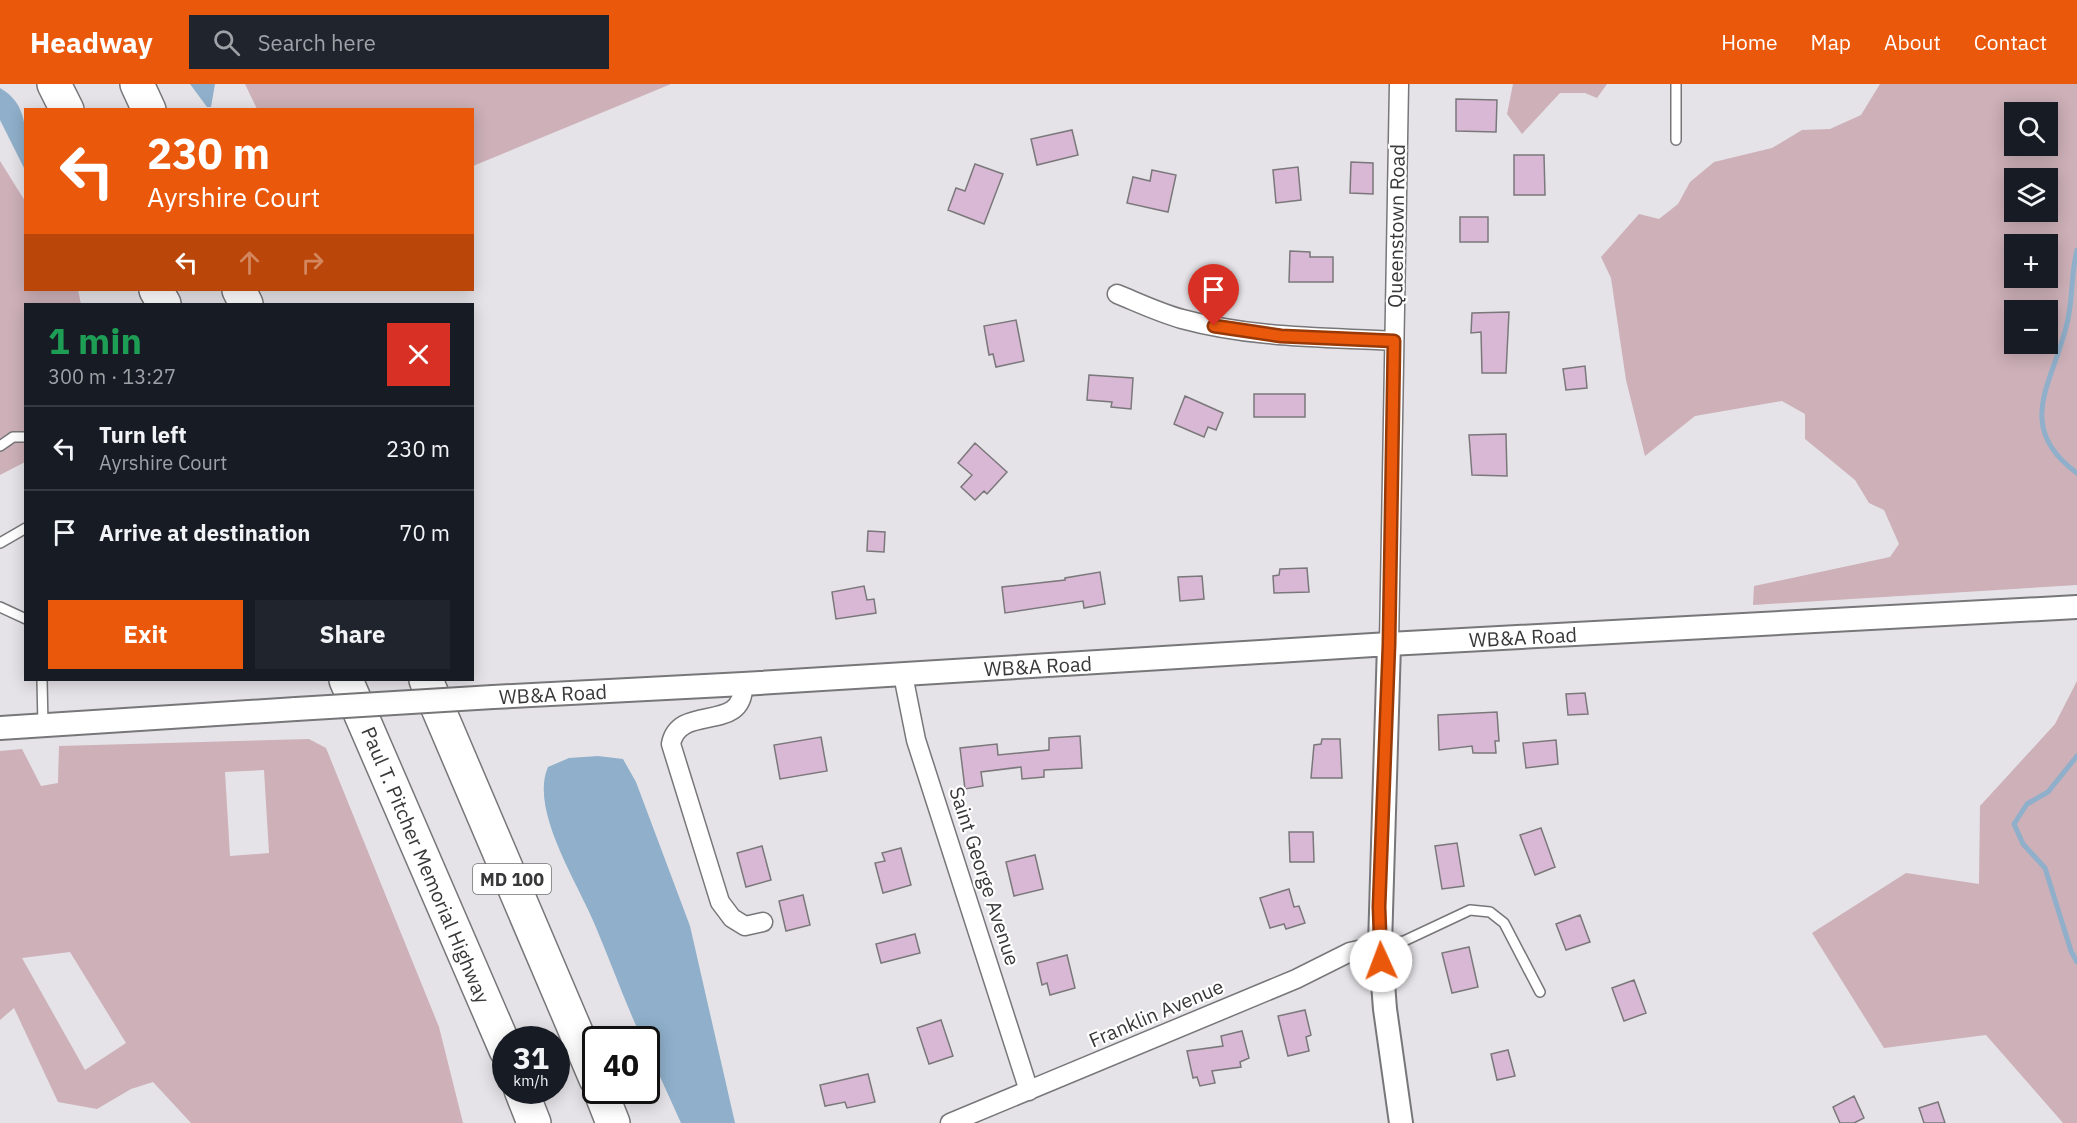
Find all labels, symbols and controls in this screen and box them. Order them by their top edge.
search box [189,15,609,69]
text: Headway [30,24,153,61]
icon: search [210,26,243,59]
text: Search here [258,28,376,57]
text: Home [1721,28,1778,56]
text: Map [1811,28,1851,56]
text: About [1884,28,1941,56]
text: Contact [1974,28,2047,56]
map controls [2004,102,2058,354]
button: search [2004,102,2058,156]
text: 230 m [147,126,270,181]
icon: left [48,132,126,210]
street label: Queenstown Road [1381,144,1411,308]
button: layers [2004,168,2058,222]
text: Ayrshire Court [147,179,320,214]
button: + [2004,234,2058,288]
icon: left [170,246,203,279]
icon: ahead [233,246,266,279]
icon: right [296,246,329,279]
pin [1188,264,1239,326]
icon: arrive [1197,273,1230,306]
button: − [2004,300,2058,354]
text: 1 min [48,317,142,364]
button: close [387,323,450,386]
text: 300 m · 13:27 [48,363,176,390]
text: Turn left [99,420,187,449]
icon: left [48,432,81,465]
text: 230 m [386,434,450,463]
text: Ayrshire Court [99,449,227,476]
icon: arrive [48,516,81,549]
text: Arrive at destination [99,518,310,547]
text: 70 m [399,518,450,547]
button: Exit [48,600,243,669]
button: Share [255,600,450,669]
street label: WB&A Road [1468,621,1578,653]
street label: WB&A Road [983,650,1093,682]
street label: WB&A Road [498,678,608,710]
street label: Paul T. Pitcher Memorial Highway [355,722,497,1008]
street label: Saint George Avenue [943,783,1027,969]
road number: MD 100 [473,864,551,894]
position arrow [1349,929,1413,993]
street label: Franklin Avenue [1084,972,1228,1054]
speed limit sign: 40 [582,1026,660,1104]
text: 31 [513,1038,549,1077]
text: km/h [513,1071,549,1090]

